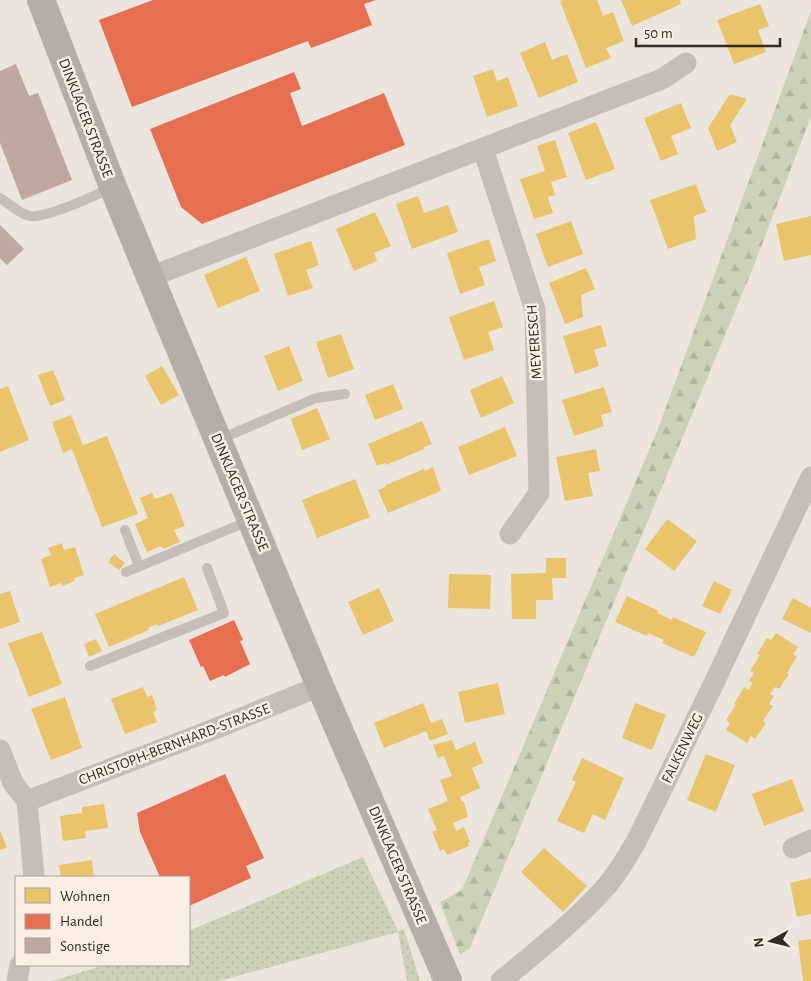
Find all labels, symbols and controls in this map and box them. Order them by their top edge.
scale bar [636,15,780,47]
text: 50 m [644,26,673,41]
street label: DINKLAGER STRASSE [56,56,115,180]
street label: MEYERESCH [524,304,545,380]
street label: DINKLAGER STRASSE [208,431,271,553]
street label: CHRISTOPH-BERNHARD-STRASSE [77,701,272,788]
street label: FALKENWEG [659,711,706,786]
street label: DINKLAGER STRASSE [366,804,429,926]
legend [15,876,190,966]
text: Wohnen [60,889,110,904]
text: Handel [60,914,103,929]
north arrow [746,916,796,966]
text: N [752,937,767,948]
text: Sonstige [60,939,110,954]

